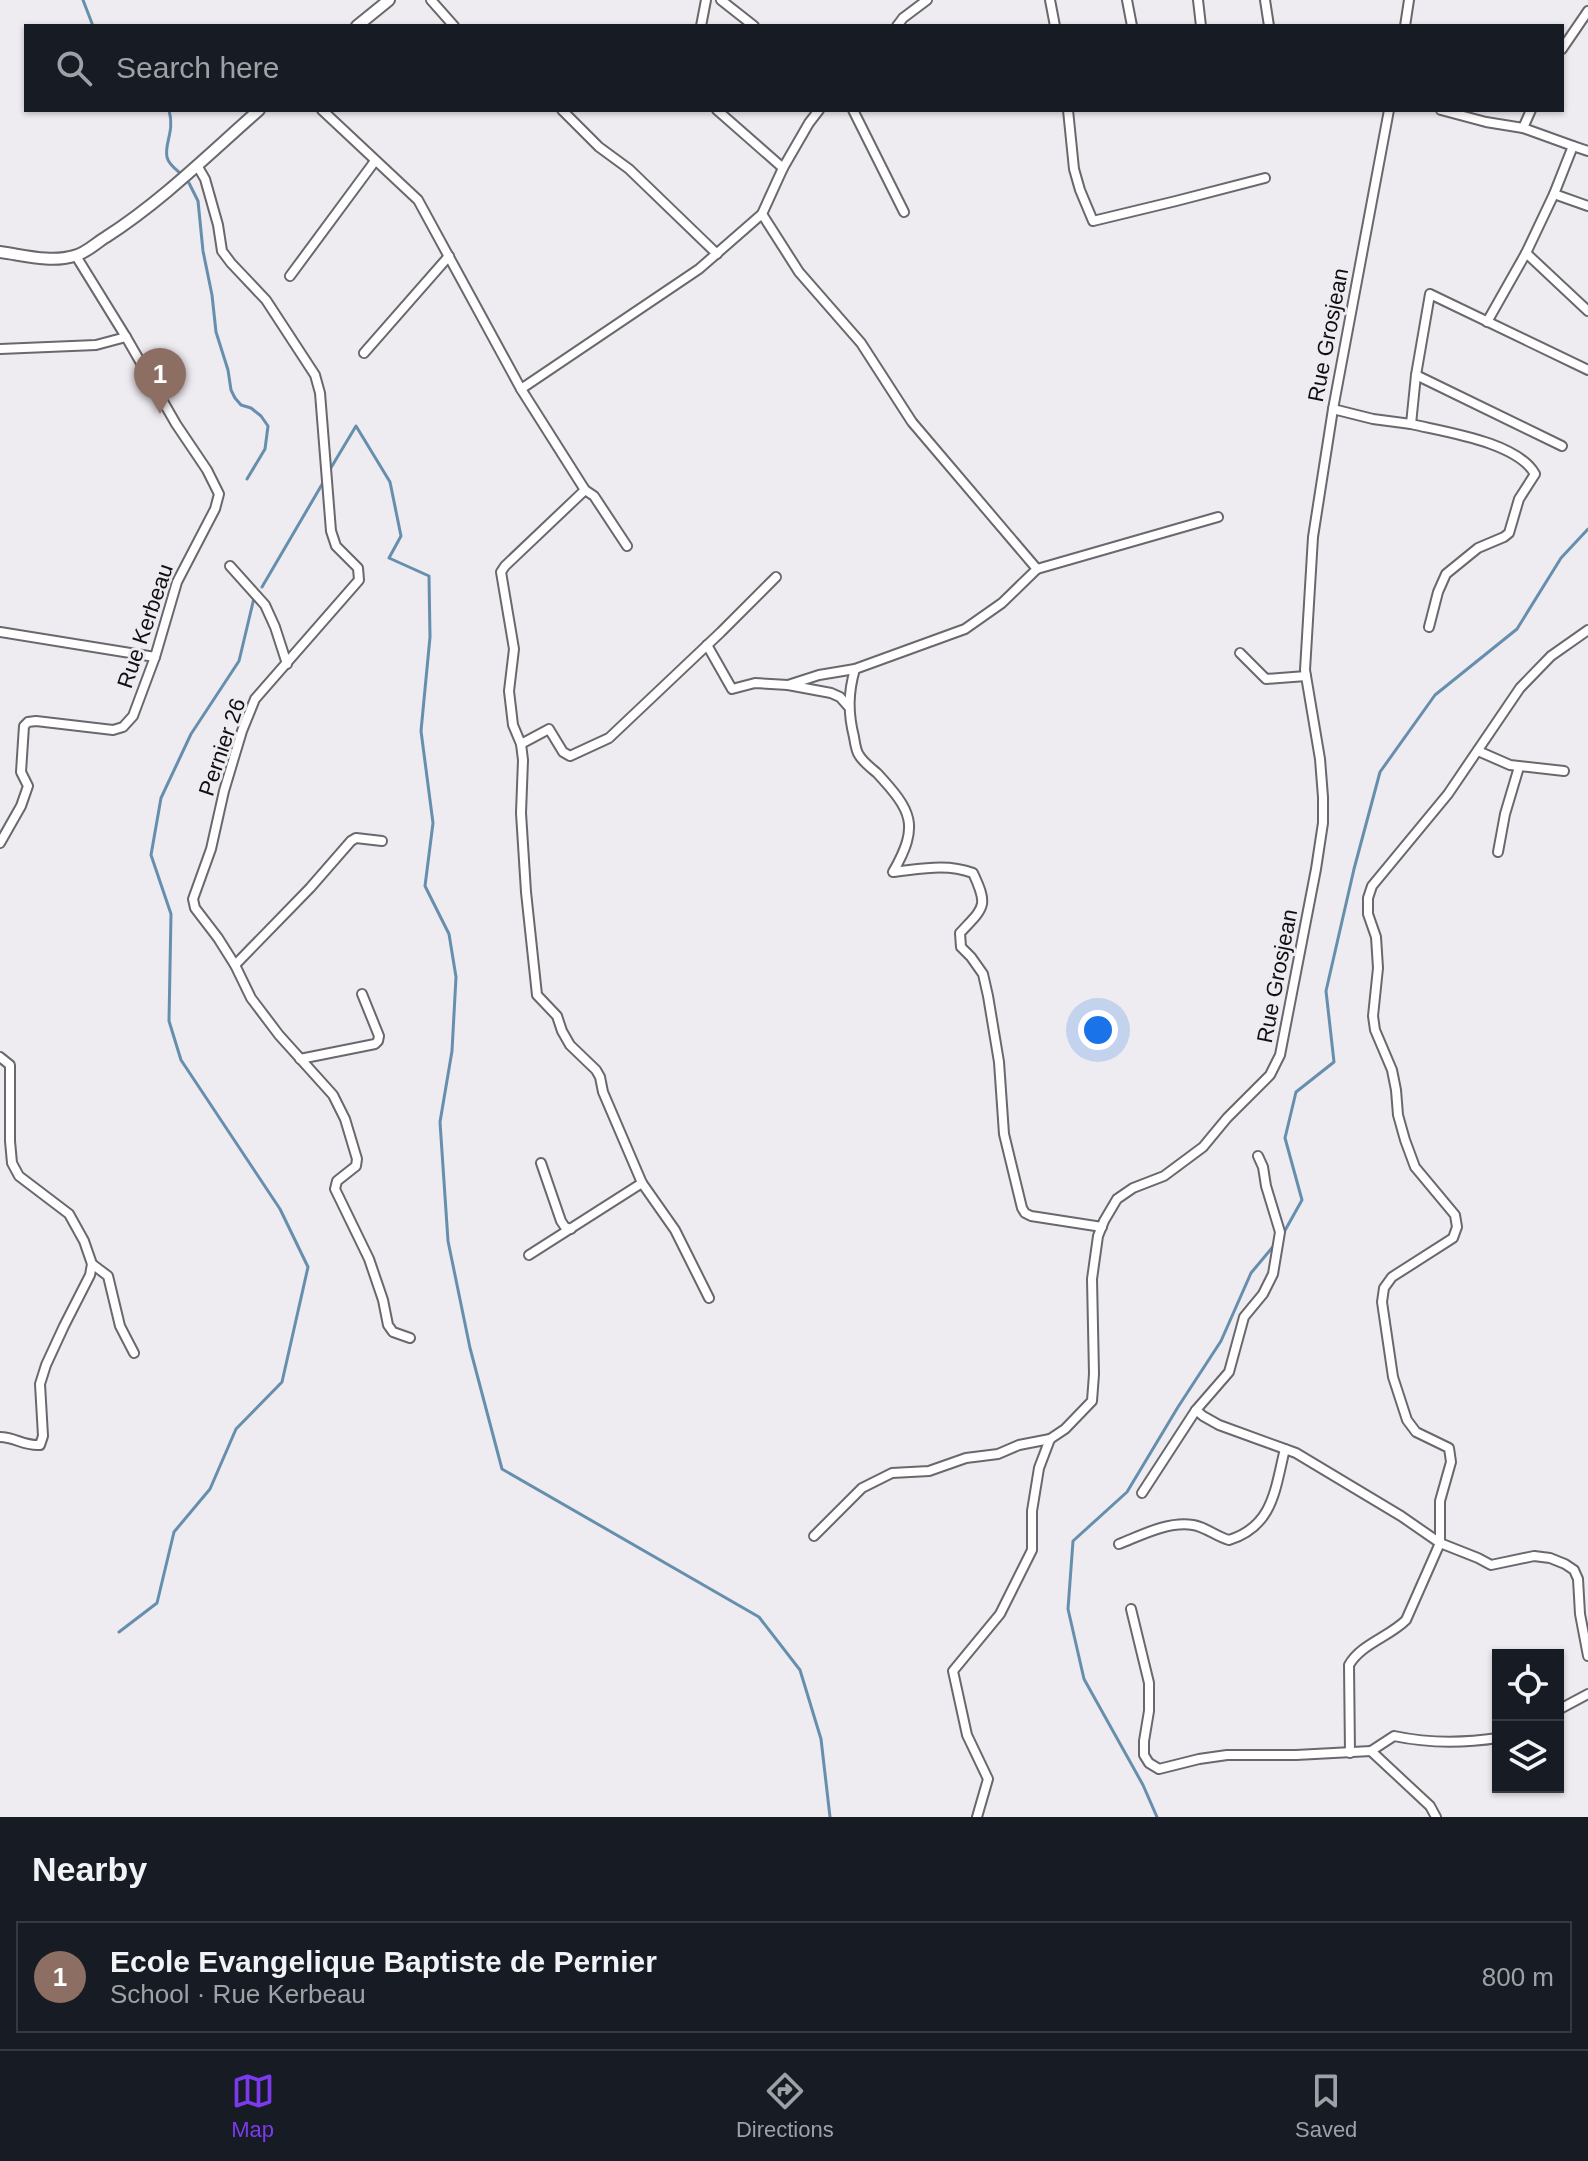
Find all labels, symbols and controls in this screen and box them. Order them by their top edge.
search box [24,24,1564,112]
icon: search [52,46,96,90]
text: Search here [116,51,279,84]
street label: Rue Grosjean [1303,266,1353,404]
pin: 1 [134,348,186,414]
street label: Rue Kerbeau [112,561,178,691]
street label: Pernier 26 [194,695,250,799]
street label: Rue Grosjean [1252,907,1302,1045]
your location [1078,1010,1118,1050]
map controls [1492,1649,1564,1793]
button: locate [1492,1649,1564,1721]
button: layers [1492,1721,1564,1793]
text: Nearby [32,1850,147,1888]
text: Ecole Evangelique Baptiste de Pernier [110,1945,657,1978]
text: 1 [53,1962,67,1992]
text: 800 m [1482,1962,1554,1992]
text: School · Rue Kerbeau [110,1979,366,2009]
tab: Map [231,2069,275,2143]
tab: Directions [736,2069,834,2143]
tab: Saved [1295,2069,1357,2143]

